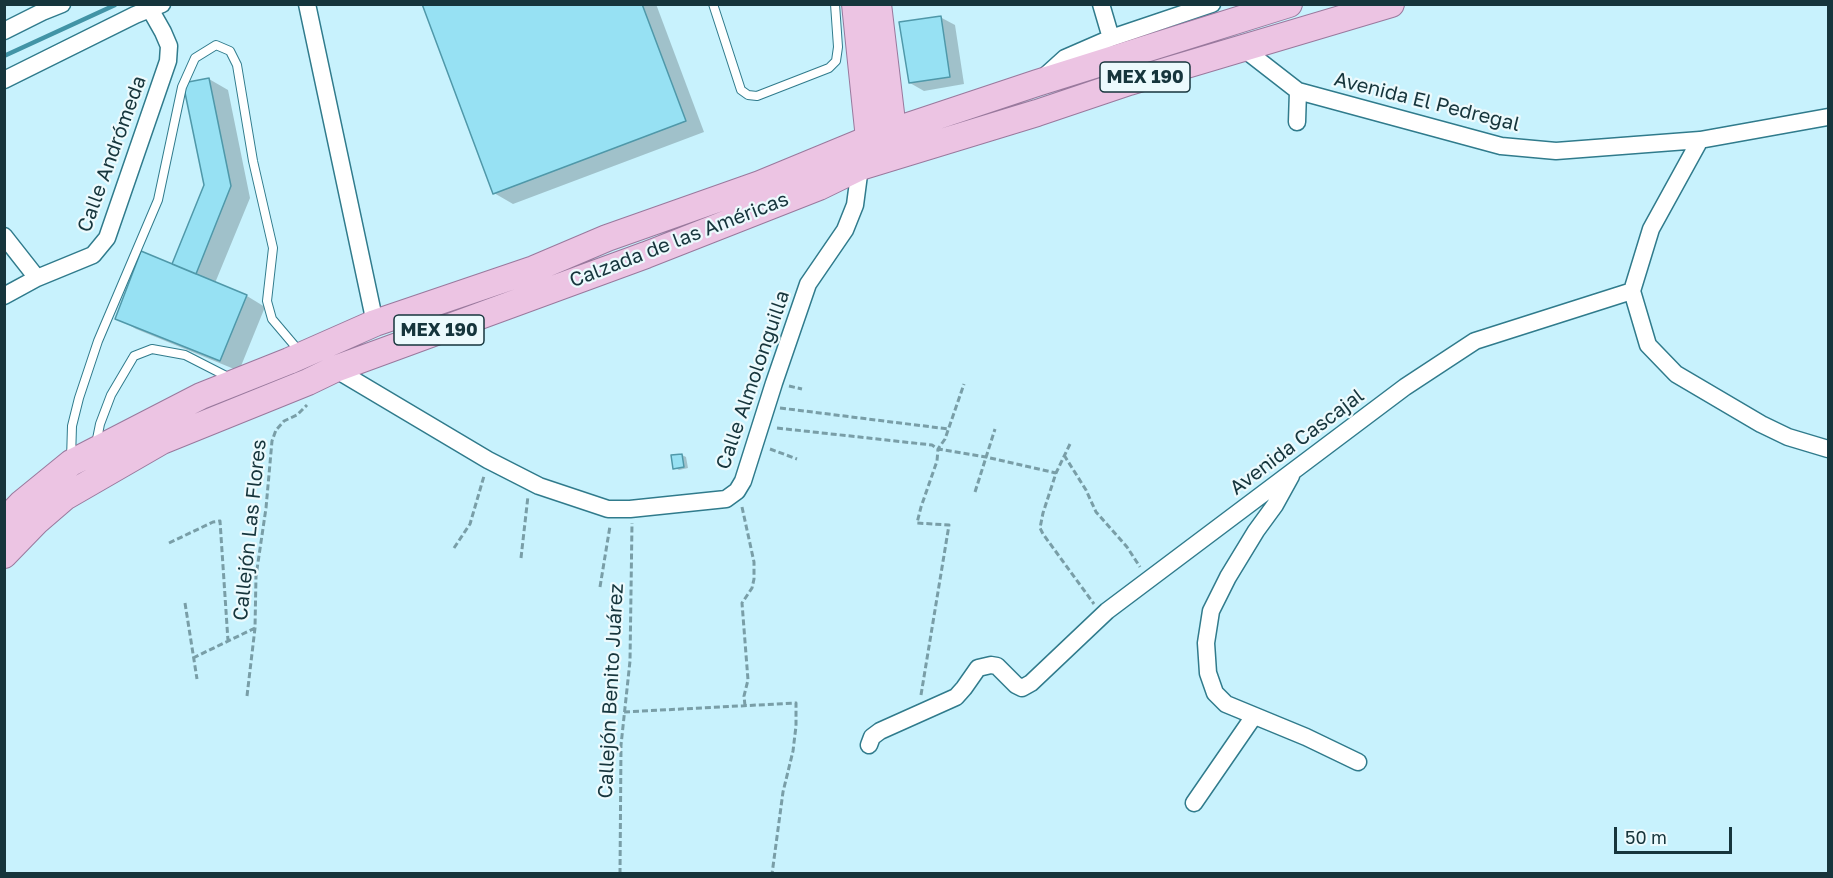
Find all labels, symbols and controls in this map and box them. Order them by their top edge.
road number: MEX 190 [1100,62,1190,92]
street label: Avenida El Pedregal [1332,67,1522,137]
street label: Calle Andrómeda [73,73,151,235]
street label: Calzada de las Américas [566,187,792,293]
street label: Calle Almolonguilla [711,287,795,473]
road number: MEX 190 [394,315,484,345]
street label: Avenida Cascajal [1225,384,1369,500]
street label: Callejón Las Flores [229,438,271,622]
street label: Callejón Benito Juárez [593,583,629,799]
scale bar [1617,815,1736,853]
text: 50 m [1625,826,1667,848]

